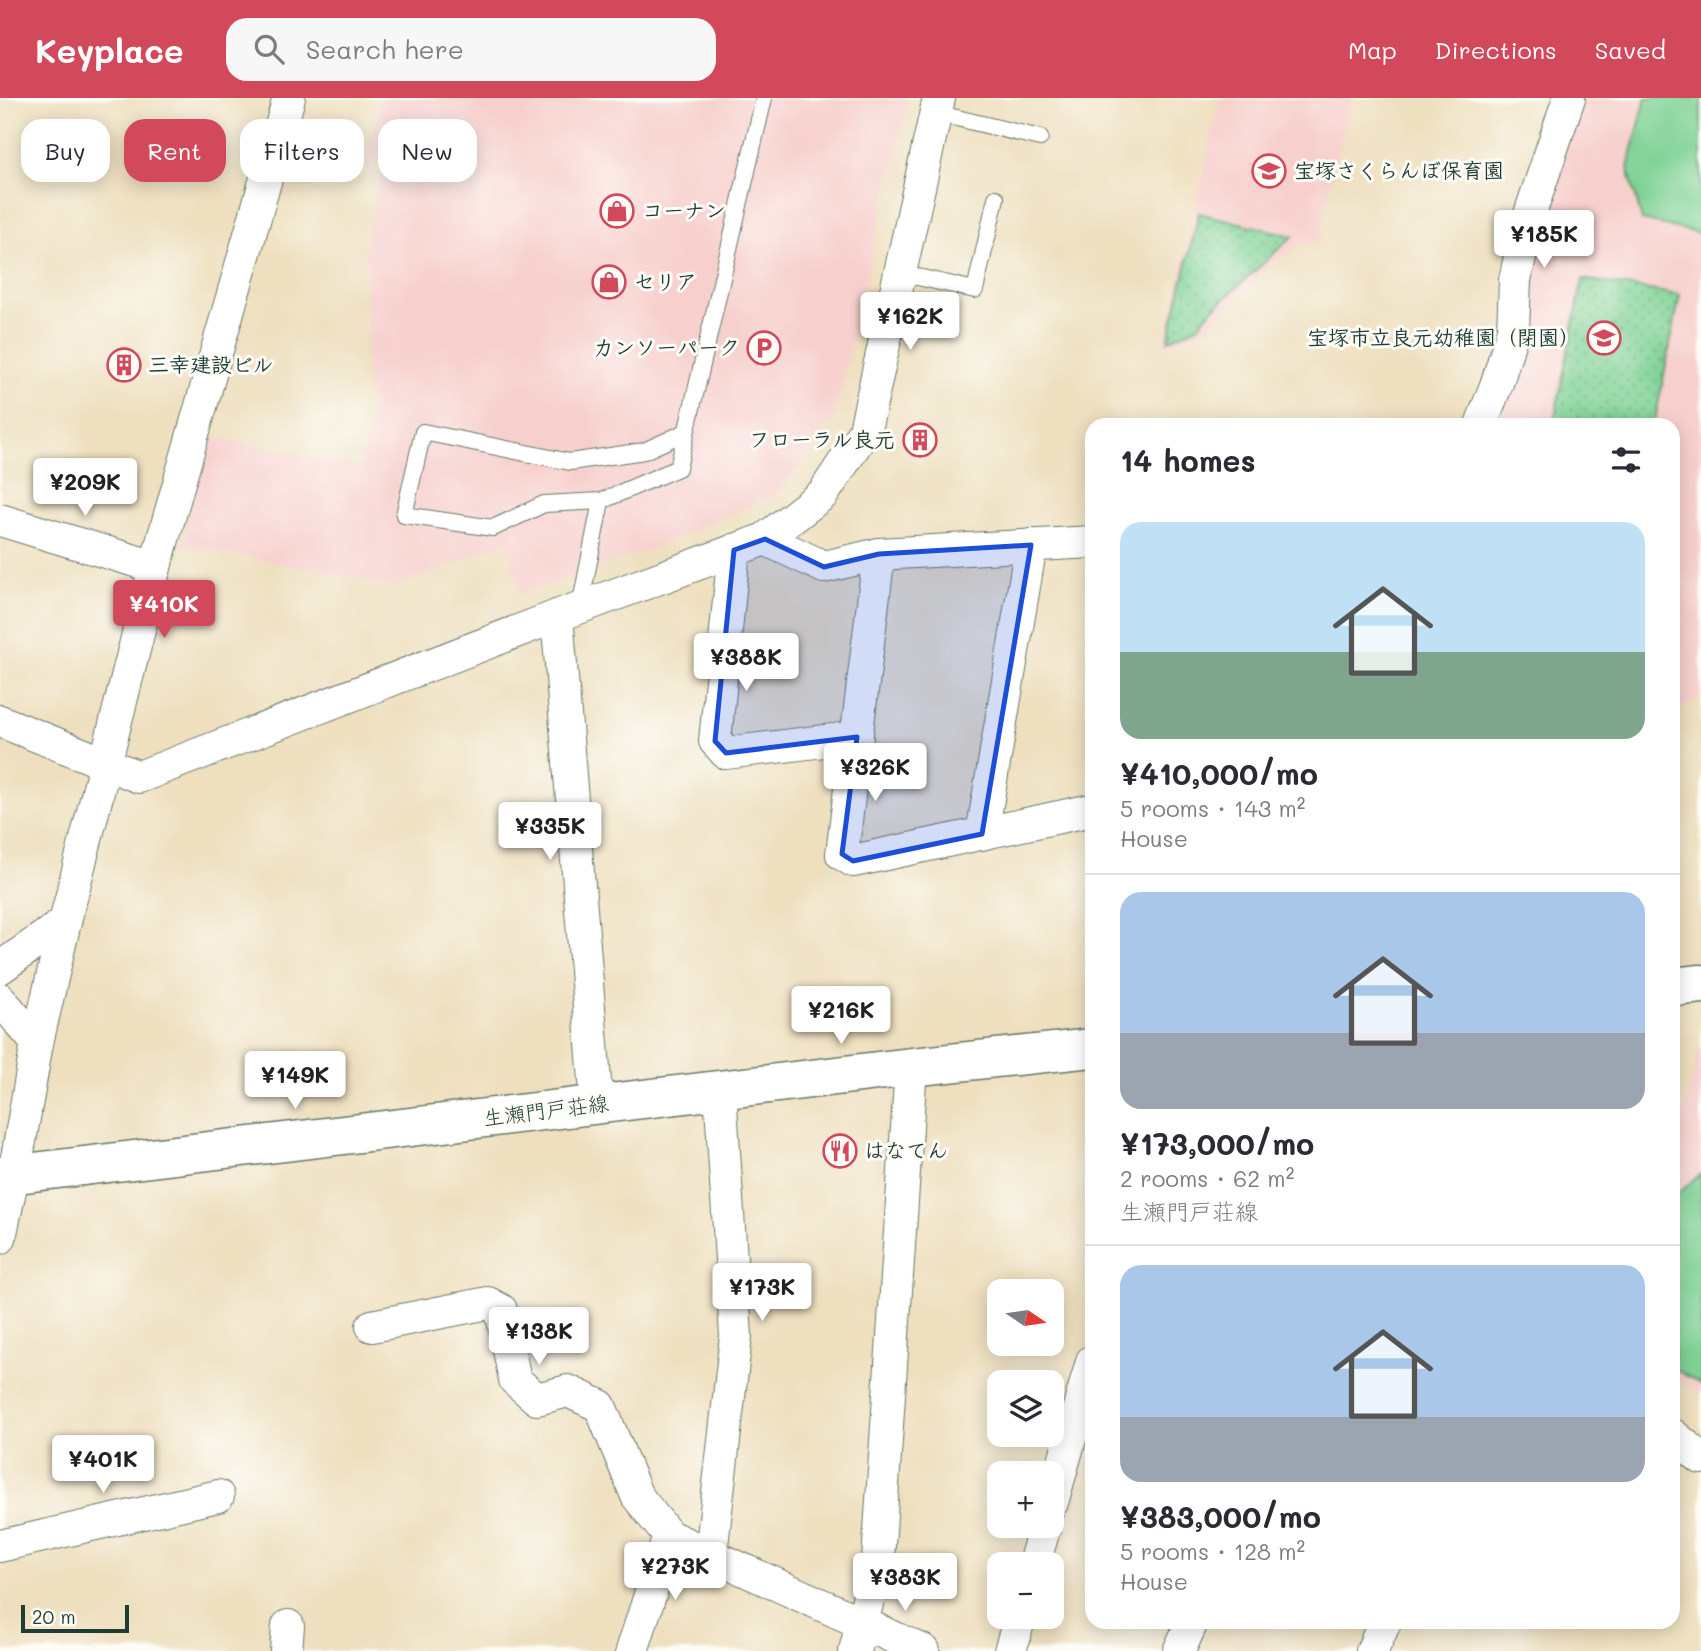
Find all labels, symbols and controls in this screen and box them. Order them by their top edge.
search box [226,18,716,81]
text: Keyplace [35,28,184,71]
icon: search [250,30,288,68]
text: Search here [306,32,464,66]
text: Map [1348,34,1397,65]
text: Directions [1435,34,1557,65]
text: Saved [1595,34,1666,65]
chip: Buy [21,119,110,182]
chip: Rent [124,119,226,182]
chip: Filters [240,119,364,182]
chip: New [378,119,477,182]
school or university icon: 宝塚さくらんぼ保育園 [1250,152,1288,190]
place label: 宝塚さくらんぼ保育園 [1294,156,1504,183]
shop icon: コーナン [598,192,636,230]
place label: コーナン [642,196,726,223]
pin: ¥185K [1495,211,1593,270]
text: ¥185K [1510,218,1578,248]
shop icon: セリア [590,263,628,301]
place label: セリア [634,267,697,294]
pin: ¥162K [861,292,959,352]
text: ¥162K [876,300,944,330]
school or university icon: 宝塚市立良元幼稚園（閉園） [1585,319,1623,357]
place label: 宝塚市立良元幼稚園（閉園） [1307,323,1580,350]
parking icon: カンソーパーク [745,329,783,367]
place label: カンソーパーク [593,333,740,360]
building icon: 三幸建設ビル [105,346,143,384]
place label: 三幸建設ビル [148,350,274,377]
building icon: フローラル良元 [901,421,939,459]
place label: フローラル良元 [749,425,895,452]
text: 14 homes [1120,440,1256,480]
icon: filters [1607,441,1645,479]
pin: ¥209K [36,458,134,518]
text: ¥209K [49,466,121,496]
icon: home [1320,568,1446,694]
pin: ¥410K [115,580,213,640]
text: ¥410K [129,588,199,618]
pin: ¥388K [697,634,795,693]
text: ¥388K [710,641,782,671]
pin: ¥326K [826,744,924,803]
text: ¥326K [840,751,910,781]
text: ¥410,000/mo [1120,753,1318,793]
text: 5 rooms · 143 m² [1120,793,1306,823]
pin: ¥335K [501,802,599,862]
text: ¥335K [514,810,586,840]
text: House [1120,823,1188,853]
icon: home [1320,938,1446,1064]
pin: ¥216K [792,986,890,1046]
text: ¥216K [807,994,875,1024]
pin: ¥149K [246,1052,344,1111]
text: ¥149K [261,1059,329,1089]
street label: 生瀬門戸荘線 [482,1088,610,1131]
text: ¥173,000/mo [1120,1123,1314,1163]
restaurant icon: はなてん [821,1132,859,1170]
place label: はなてん [864,1136,948,1163]
text: 2 rooms · 62 m² [1120,1163,1294,1193]
text: 生瀬門戸荘線 [1120,1196,1258,1226]
pin: ¥173K [713,1264,811,1323]
text: ¥173K [729,1271,796,1301]
north arrow [987,1279,1064,1356]
map controls [987,1279,1064,1629]
pin: ¥138K [490,1308,588,1367]
icon: home [1320,1311,1446,1437]
text: ¥138K [505,1315,573,1345]
button: layers [987,1370,1064,1447]
pin: ¥401K [54,1436,152,1495]
text: ¥401K [68,1443,138,1473]
button: + [987,1461,1064,1538]
text: ¥383,000/mo [1120,1496,1321,1536]
text: 5 rooms · 128 m² [1120,1536,1305,1566]
pin: ¥273K [626,1542,724,1602]
text: ¥273K [640,1550,710,1580]
button: − [987,1552,1064,1629]
pin: ¥383K [856,1554,954,1613]
text: ¥383K [869,1561,941,1591]
text: House [1120,1566,1188,1596]
scale bar [21,1602,130,1634]
text: 20 m [32,1604,76,1629]

